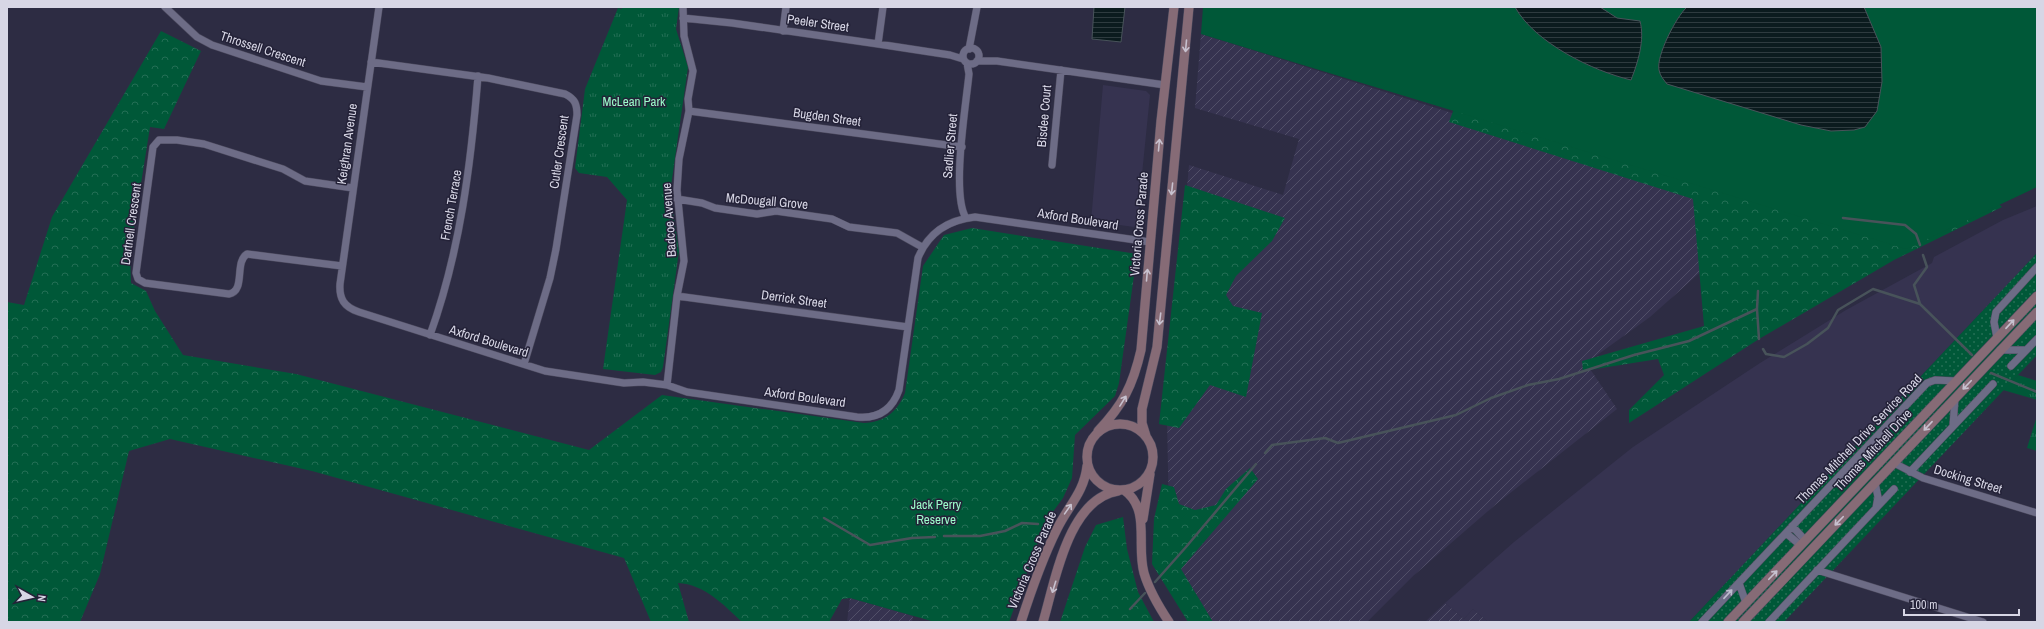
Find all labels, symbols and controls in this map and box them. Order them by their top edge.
street label: Peeler Street [786,10,850,36]
street label: Throssell Crescent [218,27,308,71]
one-way arrow [1182,39,1189,52]
street label: Bisdee Court [1033,84,1055,148]
park label: McLean Park [603,93,666,110]
street label: Keighran Avenue [333,102,361,186]
street label: Bugden Street [792,104,862,130]
street label: Sadlier Street [939,113,961,179]
street label: Cutler Crescent [545,114,573,190]
one-way arrow [1155,139,1162,152]
street label: French Terrace [436,168,466,242]
street label: Victoria Cross Parade [1126,171,1152,277]
street label: Dartnell Crescent [117,182,145,266]
street label: Badcoe Avenue [658,182,680,258]
one-way arrow [1168,182,1175,195]
street label: McDougall Grove [725,189,809,213]
street label: Axford Boulevard [1035,204,1120,234]
one-way arrow [1143,269,1150,282]
street label: Derrick Street [760,286,828,312]
one-way arrow [1156,312,1164,325]
one-way arrow [2005,320,2014,330]
street label: Axford Boulevard [446,321,531,361]
street label: Thomas Mitchell Drive Service Road [1793,371,1925,507]
one-way arrow [1962,380,1971,391]
street label: Axford Boulevard [762,383,847,411]
one-way arrow [1119,395,1127,407]
street label: Thomas Mitchell Drive [1831,406,1915,494]
one-way arrow [1923,421,1933,431]
street label: Docking Street [1932,461,2004,497]
park label: Jack Perry Reserve [911,496,962,528]
one-way arrow [1064,504,1072,515]
street label: Victoria Cross Parade [1004,508,1060,612]
one-way arrow [1834,516,1844,526]
one-way arrow [1768,570,1778,580]
north arrow [12,577,52,617]
one-way arrow [1050,580,1057,593]
one-way arrow [1724,588,1733,599]
scale bar [1904,591,2019,617]
text: N [35,594,49,603]
text: 100 m [1910,597,1937,613]

